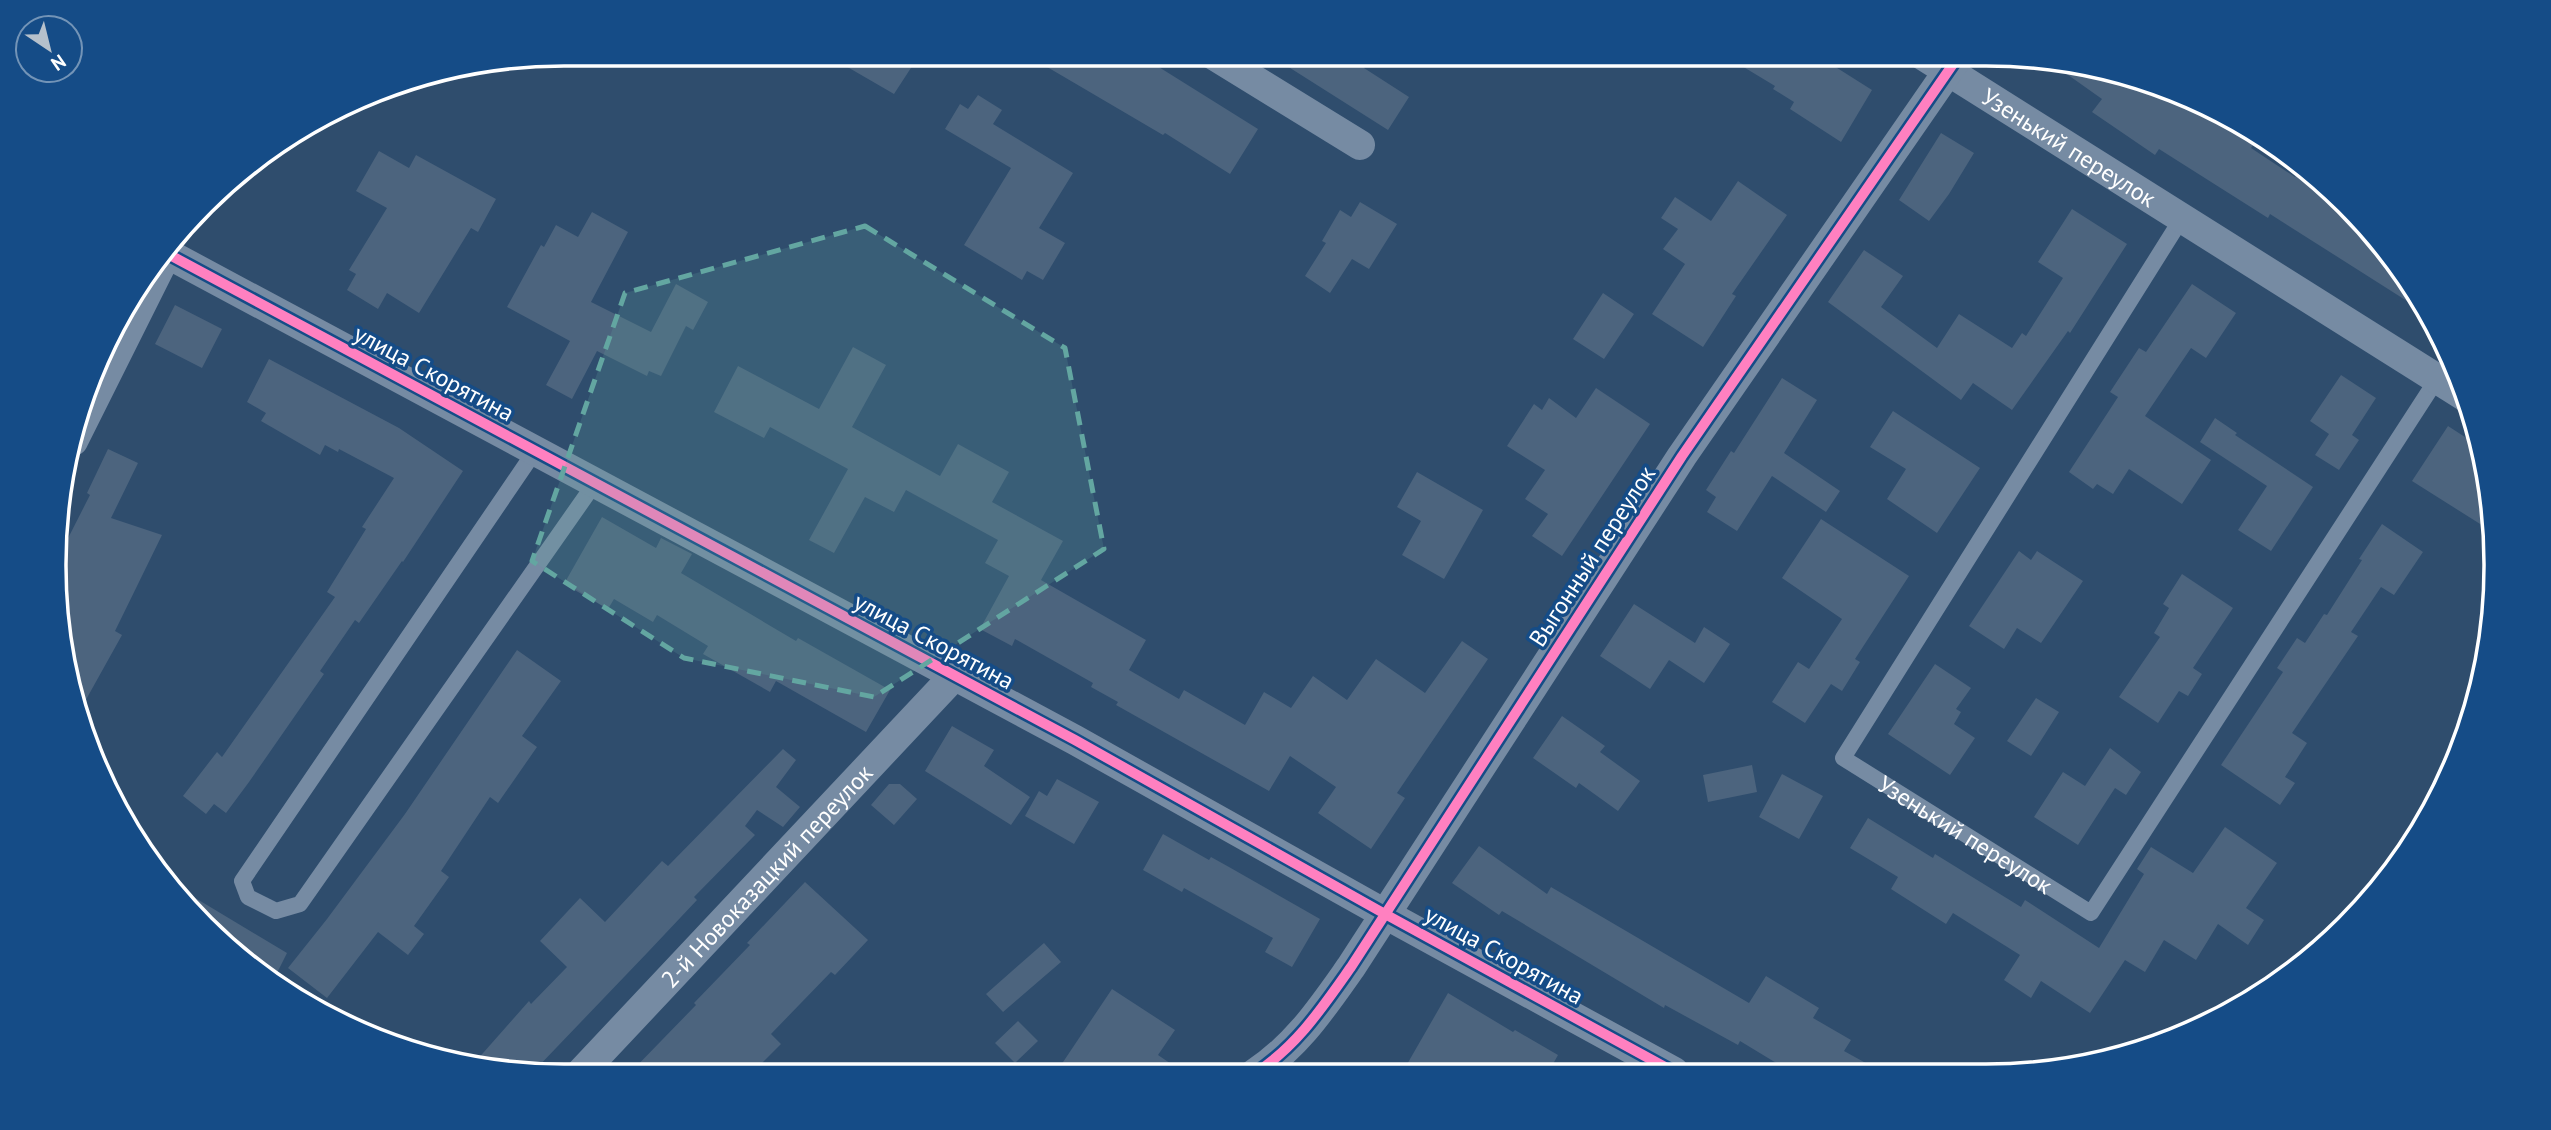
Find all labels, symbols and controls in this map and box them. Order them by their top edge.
north arrow [14,14,84,84]
text: N [47,50,71,76]
street label: Узенький переулок [1976,81,2163,214]
street label: улица Скорятина [349,318,519,428]
street label: Выгонный переулок [1522,459,1662,652]
street label: улица Скорятина [849,586,1019,696]
street label: 2-й Новоказацкий переулок [654,757,879,994]
street label: Узенький переулок [1872,768,2059,901]
street label: улица Скорятина [1419,898,1589,1012]

